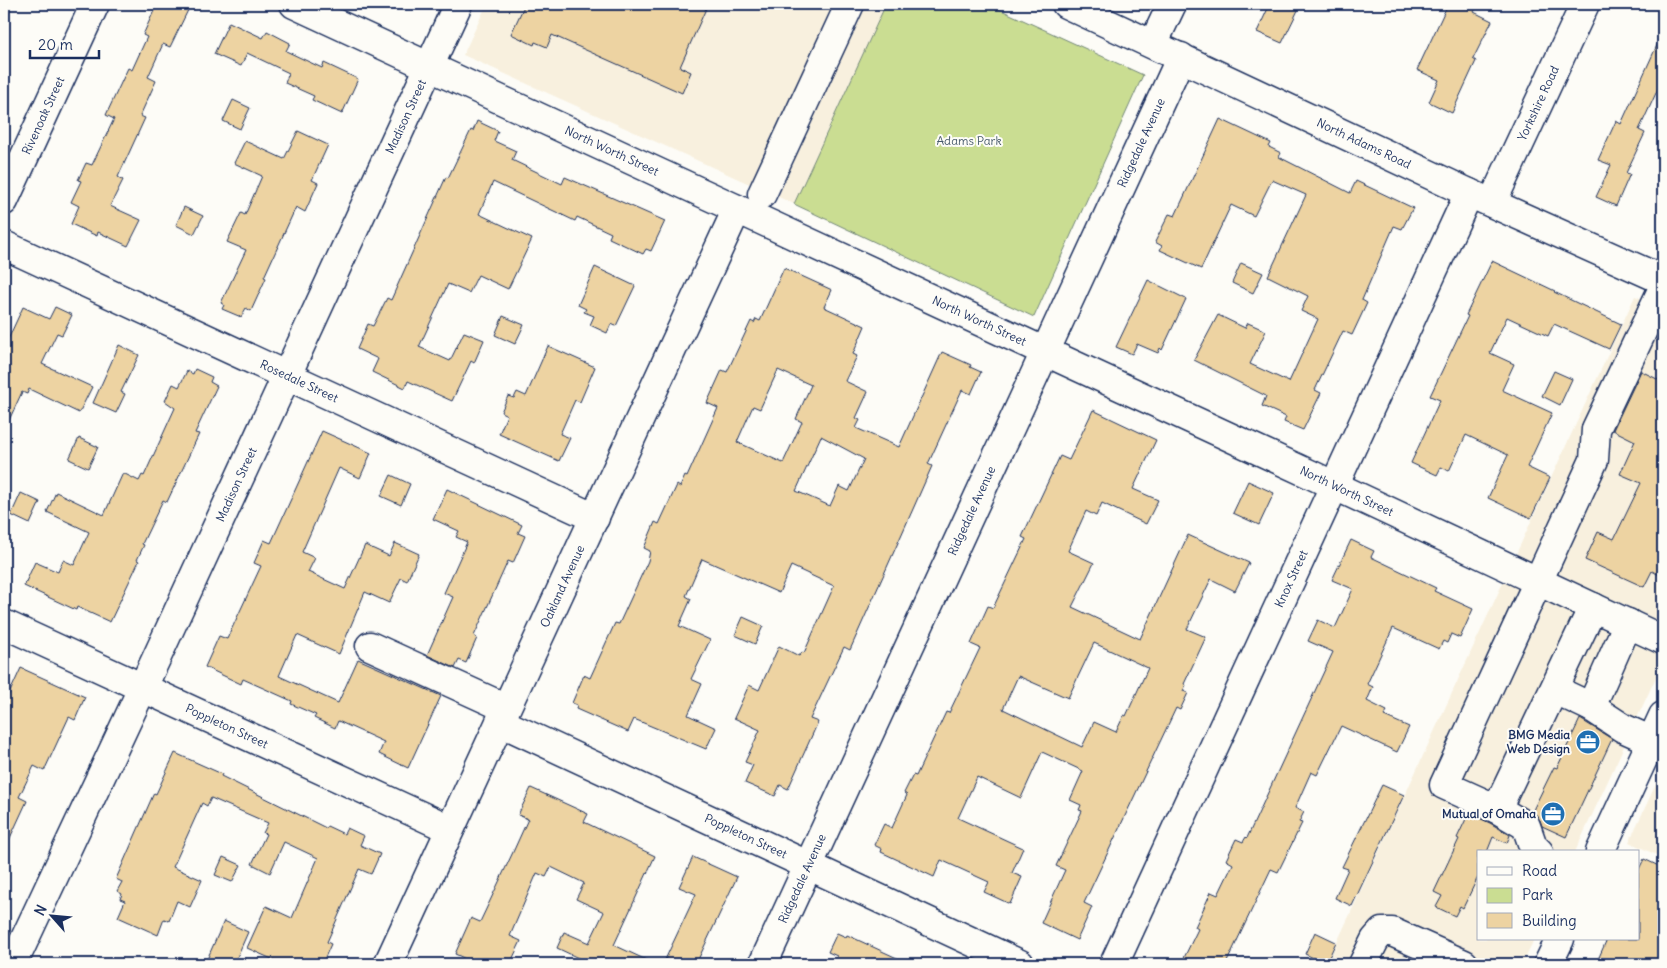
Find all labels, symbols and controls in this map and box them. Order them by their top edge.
scale bar [30,28,99,60]
text: 20 m [38,35,73,54]
street label: Yorkshire Road [1514,63,1562,143]
street label: Rivenoak Street [18,74,67,157]
street label: Madison Street [382,77,429,156]
street label: Ridgedale Avenue [1114,96,1168,190]
street label: North Adams Road [1315,115,1414,172]
street label: North Worth Street [563,122,661,179]
park label: Adams Park [936,133,1002,148]
street label: North Worth Street [930,292,1029,349]
street label: Rosedale Street [258,356,341,405]
street label: Madison Street [212,445,260,524]
street label: North Worth Street [1298,463,1396,519]
street label: Ridgedale Avenue [944,464,998,558]
street label: Oakland Avenue [537,543,588,630]
street label: Knox Street [1271,547,1311,610]
street label: Poppleton Street [183,700,270,751]
place label: BMG Media Web Design [1507,727,1570,757]
office icon: BMG Media Web Design [1575,729,1601,755]
office icon: Mutual of Omaha [1540,801,1566,827]
place label: Mutual of Omaha [1442,806,1536,821]
street label: Poppleton Street [702,810,790,862]
street label: Ridgedale Avenue [775,831,829,926]
legend [1477,850,1640,940]
text: Road [1522,861,1557,880]
text: Park [1522,885,1553,904]
north arrow [28,890,78,940]
text: N [30,902,51,918]
text: Building [1522,911,1577,930]

